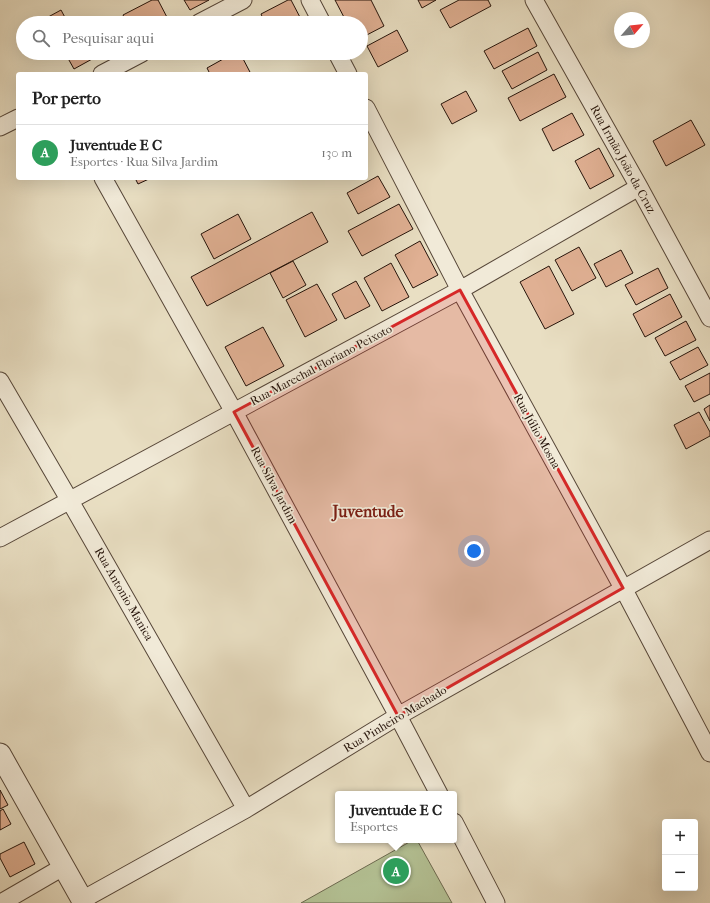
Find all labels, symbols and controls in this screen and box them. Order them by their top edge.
north arrow [614,12,650,48]
search box [16,16,368,60]
icon: search [30,27,52,49]
text: Pesquisar aqui [62,29,154,47]
text: Por perto [32,88,101,108]
street label: Rua Irmão João da Cruz [587,102,659,216]
text: Juventude E C [70,136,162,154]
text: A [41,145,49,160]
text: 130 m [321,145,352,160]
text: Esportes · Rua Silva Jardim [70,154,218,169]
street label: Rua Marechal Floriano Peixoto [248,322,394,408]
street label: Rua Júlio Mosna [511,391,564,471]
street label: Rua Silva Jardim [248,444,300,526]
district label: Juventude [331,502,403,522]
your location [464,541,484,561]
street label: Rua Antonio Manica [92,545,157,643]
street label: Rua Pinheiro Machado [341,683,449,755]
popup [335,791,457,843]
text: Juventude E C [350,801,442,819]
text: Esportes [350,819,398,834]
map controls [662,819,698,891]
button: + [662,819,698,855]
button: − [662,855,698,891]
pin: A [383,856,409,886]

